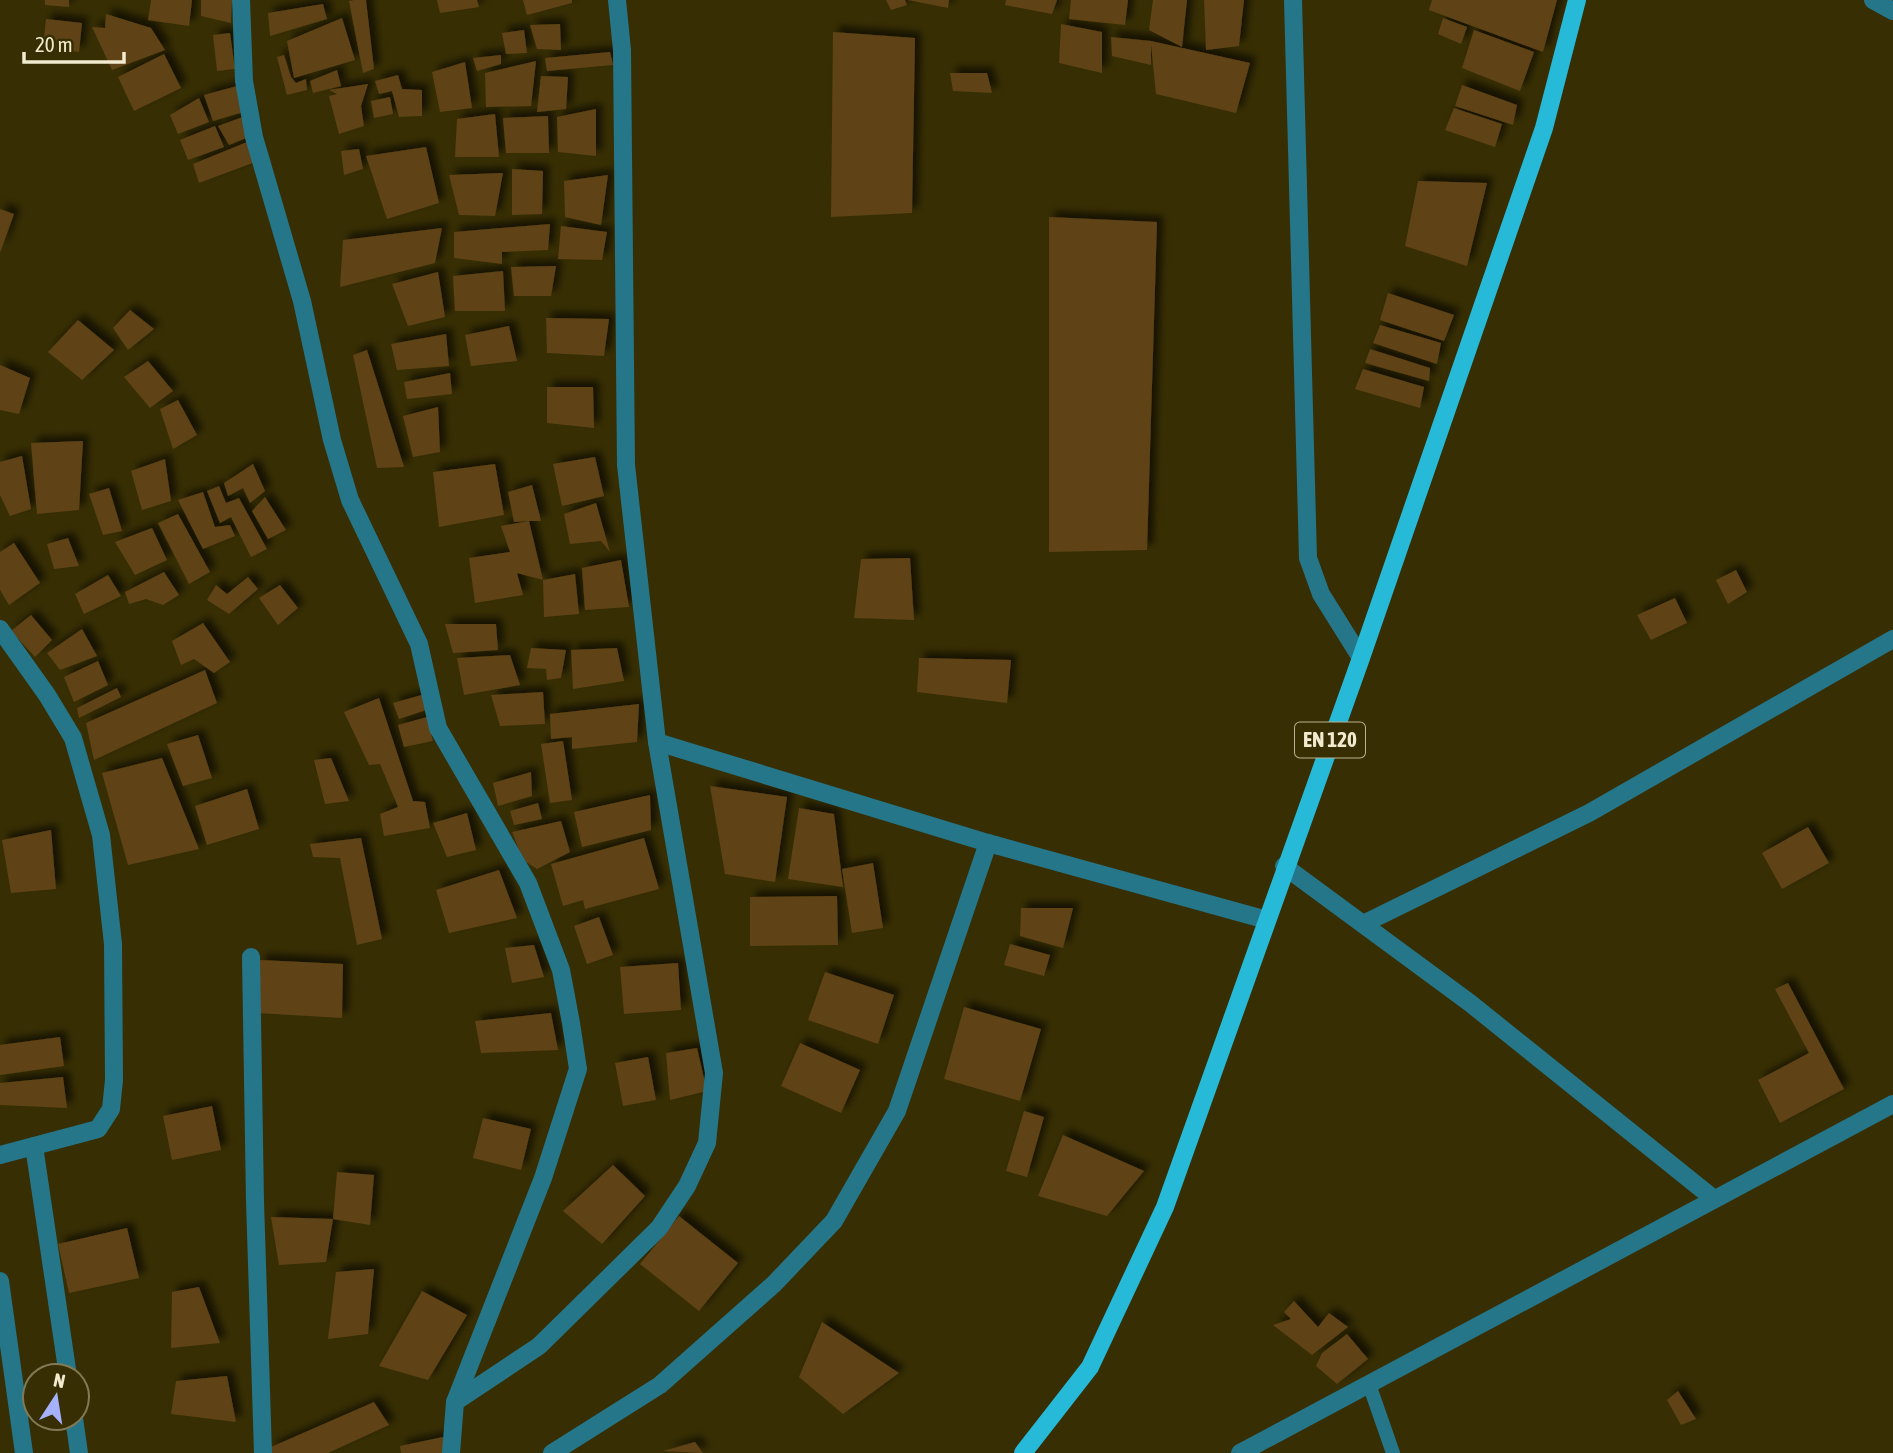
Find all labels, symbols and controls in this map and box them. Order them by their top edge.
scale bar [24,21,124,65]
text: 20 m [35,32,73,56]
road number: EN 120 [1295,722,1365,758]
north arrow [21,1362,91,1432]
text: N [52,1368,67,1392]

